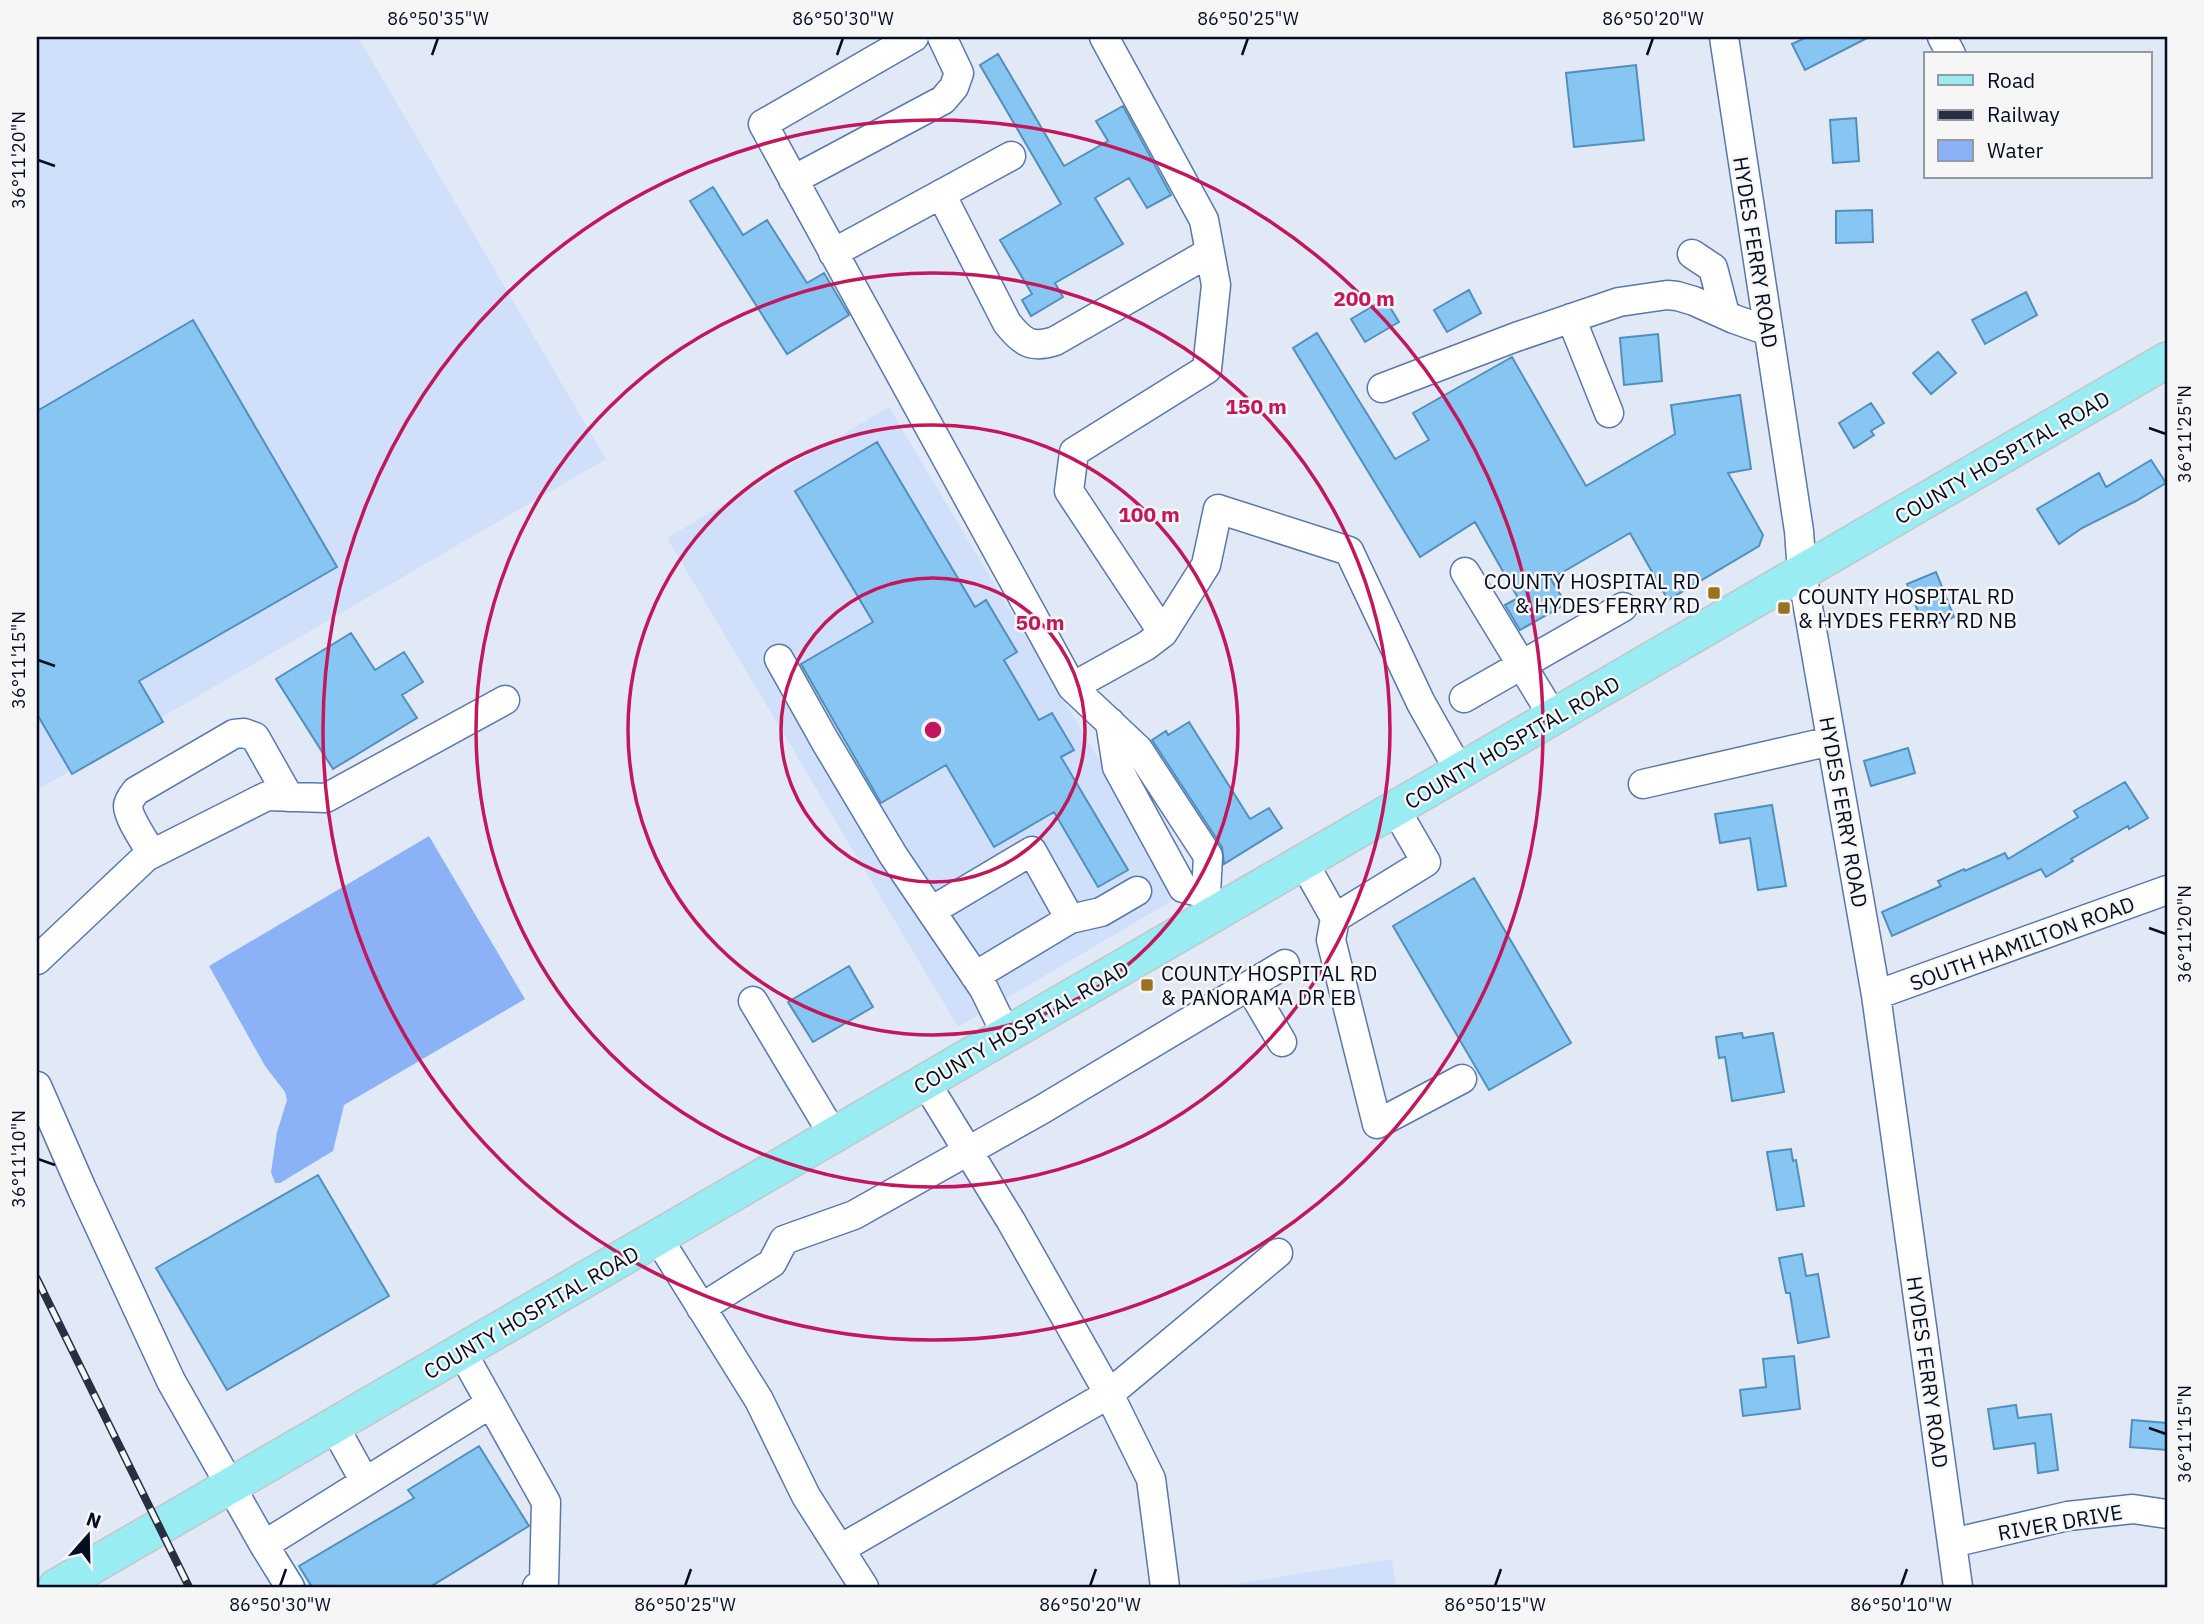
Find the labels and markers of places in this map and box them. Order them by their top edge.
place label: COUNTY HOSPITAL RD & HYDES FERRY RD [1484,567,1700,619]
place label: COUNTY HOSPITAL RD & HYDES FERRY RD NB [1798,582,2017,634]
marker: COUNTY HOSPITAL RD & HYDES FERRY RD [1706,585,1722,601]
marker: COUNTY HOSPITAL RD & HYDES FERRY RD NB [1776,600,1792,616]
centre of rings [921,718,945,742]
place label: COUNTY HOSPITAL RD & PANORAMA DR EB [1161,959,1377,1011]
marker: COUNTY HOSPITAL RD & PANORAMA DR EB [1139,977,1155,993]

